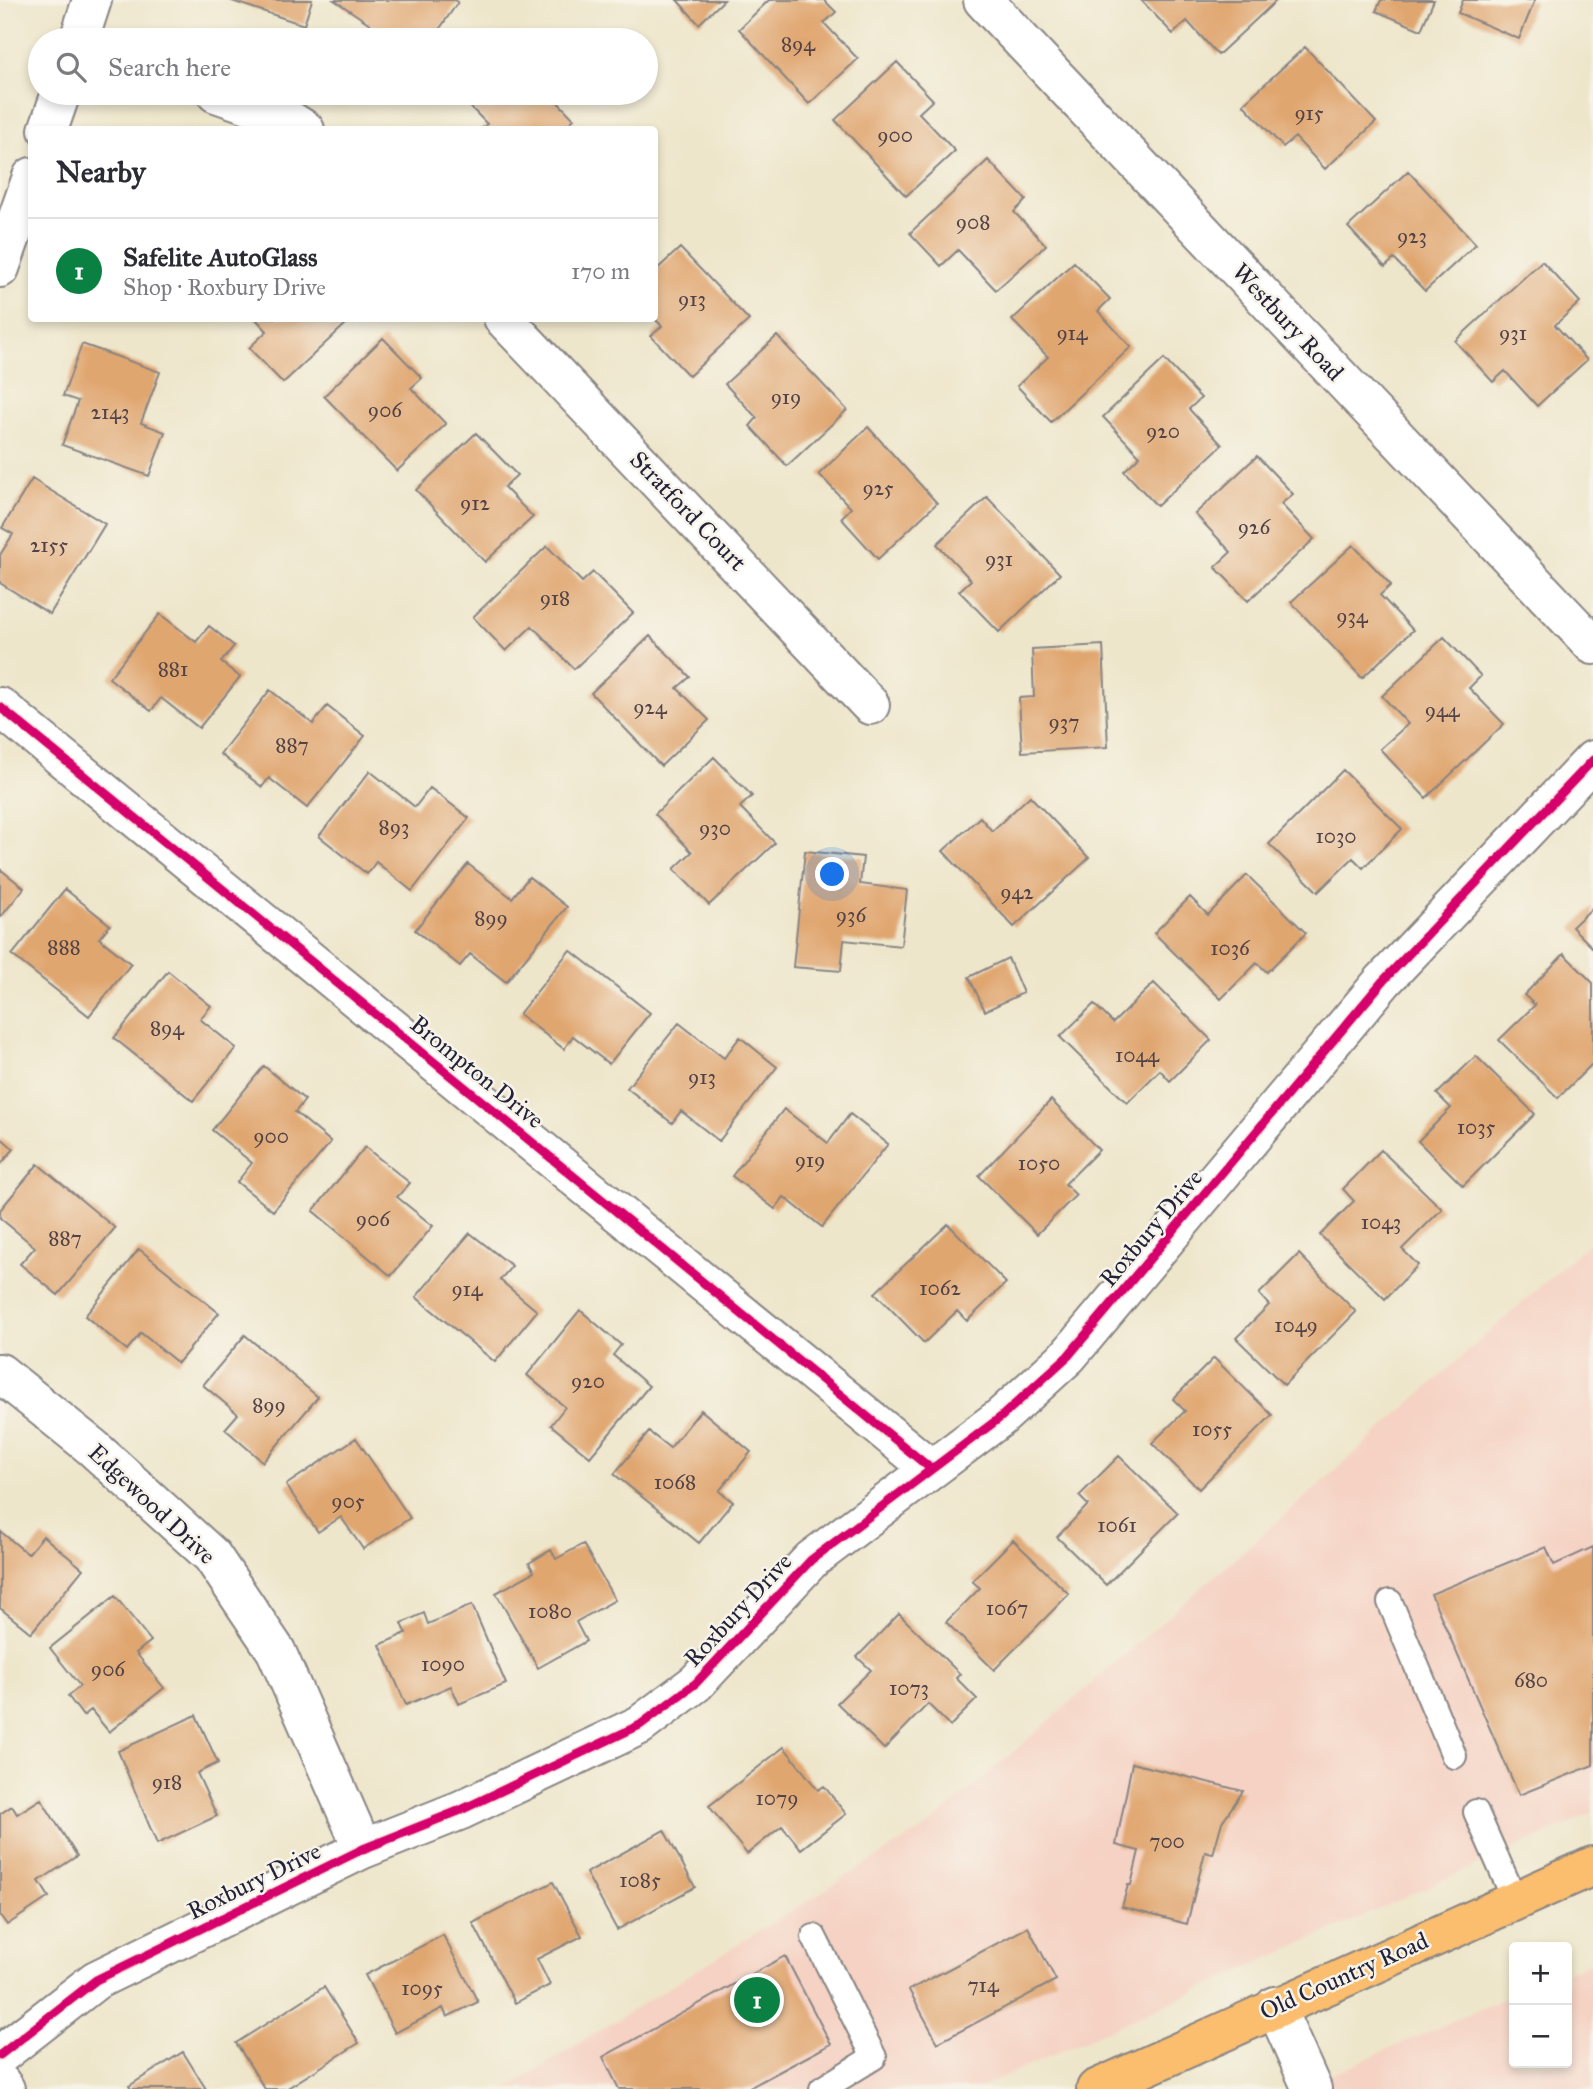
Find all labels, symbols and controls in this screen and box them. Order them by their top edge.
search box [28,28,658,105]
house number: 894 [781,31,816,57]
icon: search [52,48,90,86]
text: Search here [108,51,231,83]
house number: 915 [1294,100,1324,126]
house number: 900 [877,122,913,148]
text: Nearby [56,154,146,190]
house number: 908 [956,209,990,235]
house number: 923 [1397,223,1427,249]
text: Safelite AutoGlass [123,241,318,273]
text: 1 [74,257,84,285]
text: 170 m [571,257,630,285]
street label: Westbury Road [1226,257,1350,387]
text: Shop · Roxbury Drive [123,273,326,301]
house number: 913 [678,286,706,312]
house number: 914 [1056,320,1089,346]
house number: 931 [1499,320,1527,346]
house number: 919 [771,384,801,410]
house number: 906 [368,397,403,423]
house number: 2143 [91,399,129,425]
house number: 920 [1146,418,1180,444]
street label: Stratford Court [623,445,753,578]
house number: 925 [862,475,894,501]
house number: 912 [460,490,491,516]
house number: 926 [1238,514,1271,540]
house number: 2155 [30,532,68,558]
house number: 931 [985,546,1013,572]
house number: 918 [540,585,570,611]
house number: 934 [1336,603,1369,629]
house number: 881 [158,656,188,682]
house number: 924 [633,694,668,720]
house number: 944 [1425,697,1461,723]
house number: 937 [1049,709,1079,735]
house number: 887 [275,732,309,758]
house number: 893 [379,814,409,840]
house number: 930 [699,815,731,841]
house number: 1030 [1315,823,1357,849]
your location [815,857,849,891]
house number: 942 [1000,879,1034,905]
house number: 936 [836,902,867,928]
house number: 899 [474,905,508,931]
house number: 888 [47,934,81,960]
house number: 1036 [1210,935,1251,961]
street label: Brompton Drive [404,1009,550,1135]
house number: 894 [150,1015,185,1041]
house number: 1044 [1115,1042,1160,1068]
house number: 913 [688,1064,716,1090]
house number: 1035 [1457,1114,1496,1140]
house number: 900 [253,1123,289,1149]
house number: 919 [795,1147,825,1173]
house number: 1050 [1018,1150,1060,1176]
street label: Roxbury Drive [1093,1163,1209,1293]
house number: 906 [356,1206,391,1232]
house number: 1043 [1361,1209,1401,1235]
house number: 887 [48,1225,82,1251]
house number: 1062 [919,1275,961,1301]
house number: 914 [451,1276,484,1302]
house number: 1049 [1274,1312,1318,1338]
house number: 920 [571,1368,605,1394]
house number: 899 [252,1392,286,1418]
house number: 1055 [1192,1416,1232,1442]
street label: Edgewood Drive [82,1437,222,1571]
house number: 1068 [654,1469,696,1495]
house number: 905 [331,1488,365,1514]
house number: 1061 [1097,1512,1137,1538]
street label: Roxbury Drive [678,1547,798,1673]
house number: 1067 [986,1595,1028,1621]
house number: 1080 [528,1598,572,1624]
house number: 1090 [421,1651,465,1677]
house number: 906 [91,1656,126,1682]
house number: 680 [1514,1667,1548,1693]
house number: 1073 [889,1675,929,1701]
house number: 918 [152,1769,182,1795]
house number: 1079 [756,1785,798,1811]
house number: 700 [1149,1828,1185,1854]
street label: Roxbury Drive [182,1836,326,1926]
house number: 1085 [619,1867,661,1893]
street label: Old Country Road [1255,1925,1433,2027]
map controls [1509,1942,1572,2068]
button: + [1509,1942,1572,2005]
house number: 714 [967,1972,1000,1998]
pin: 1 [734,1974,780,2026]
house number: 1095 [401,1975,443,2001]
button: − [1509,2005,1572,2068]

